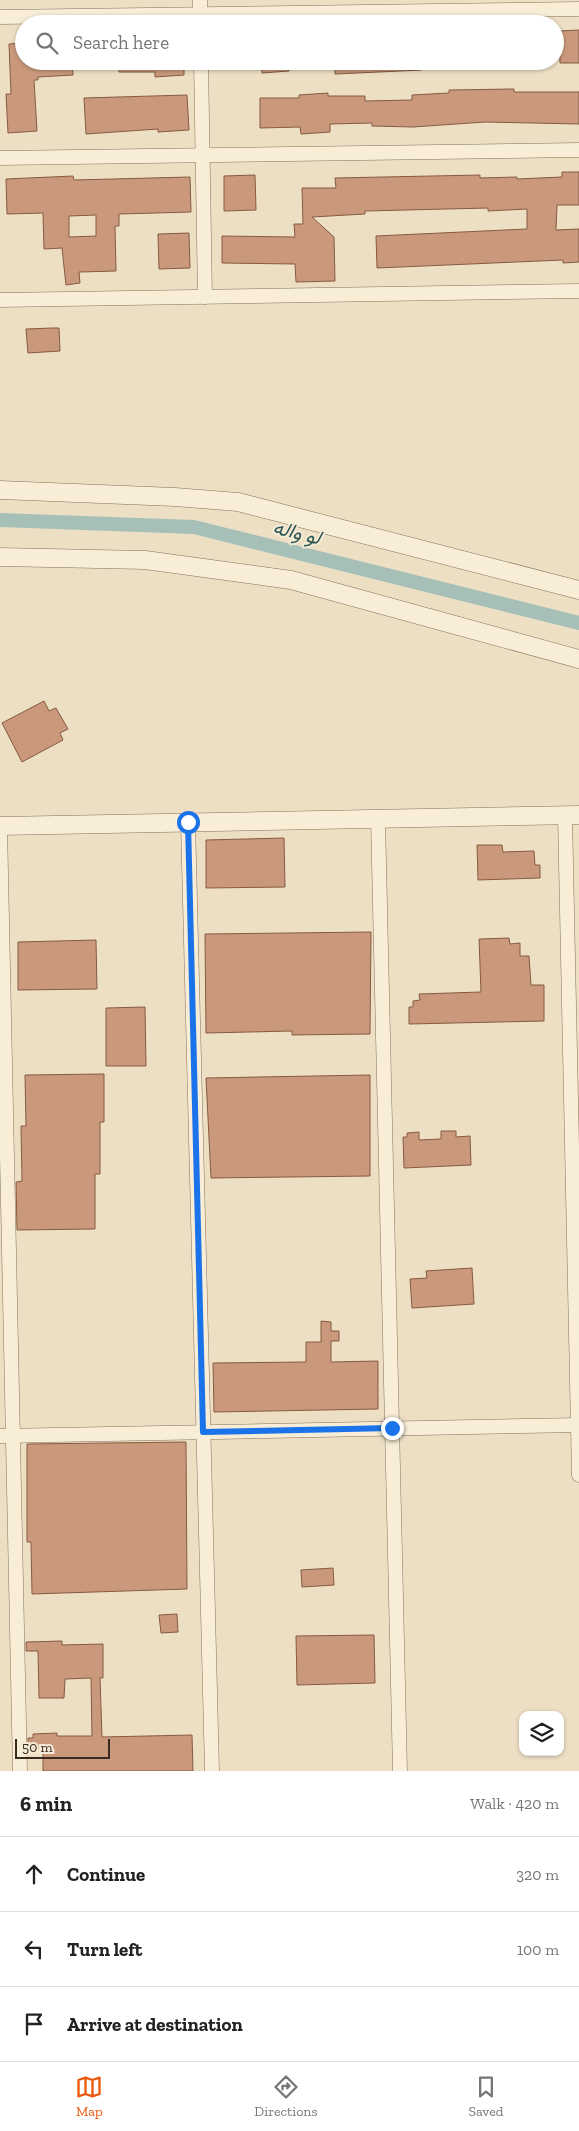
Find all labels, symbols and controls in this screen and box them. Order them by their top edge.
search box [15,15,564,70]
icon: search [33,29,61,57]
text: Search here [73,31,169,54]
water label: لو واله [270,514,326,551]
route start [177,811,200,834]
route end [381,1417,404,1440]
map controls [519,1711,564,1756]
button: layers [519,1711,564,1756]
scale bar [15,1736,110,1759]
text: 50 m [22,1739,53,1756]
text: 6 min [20,1791,72,1816]
text: Walk · 420 m [470,1794,559,1813]
icon: ahead [20,1860,48,1888]
text: Continue [67,1863,145,1886]
text: 320 m [516,1865,559,1884]
icon: left [20,1935,48,1963]
text: Turn left [67,1938,142,1961]
text: 100 m [517,1940,559,1959]
icon: arrive [20,2010,48,2038]
text: Arrive at destination [67,2013,243,2036]
tab: Map [75,2073,103,2120]
tab: Directions [254,2073,318,2120]
tab: Saved [468,2073,504,2120]

